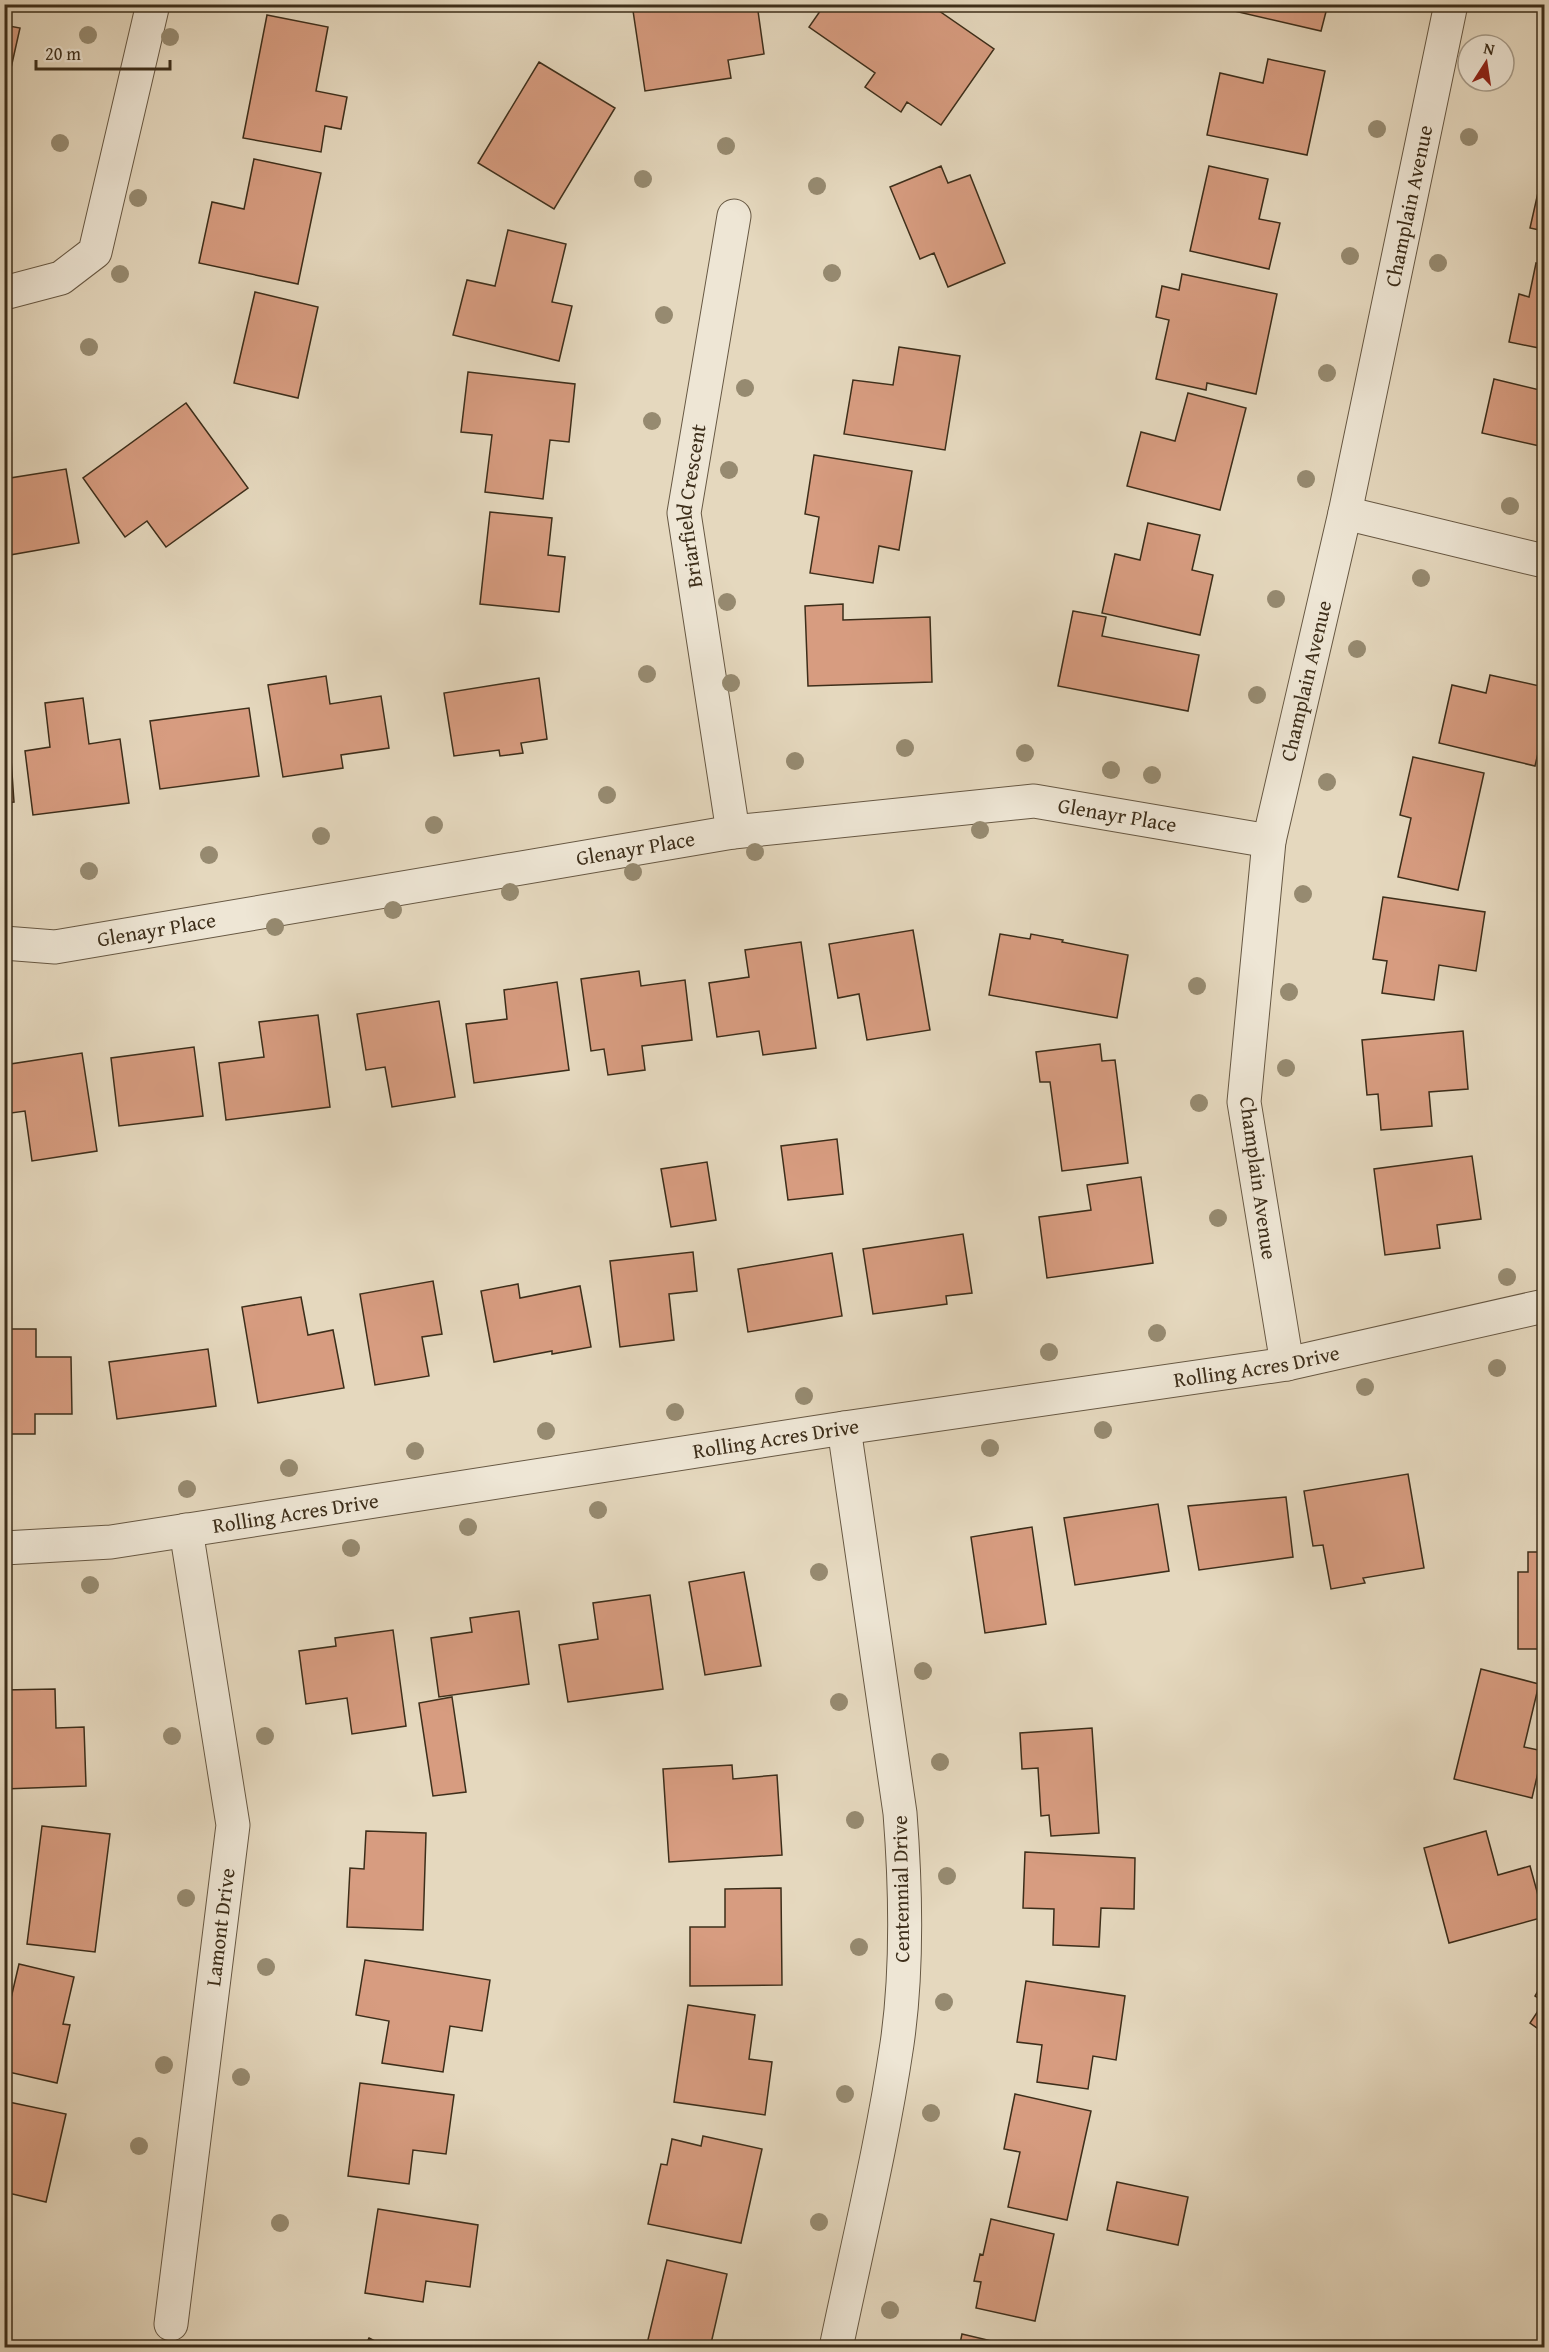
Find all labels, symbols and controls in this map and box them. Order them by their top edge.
scale bar [36,33,170,71]
north arrow [1456,33,1516,93]
text: N [1481,35,1497,61]
text: 20 m [45,40,81,67]
street label: Champlain Avenue [1377,122,1440,290]
street label: Briarfield Crescent [668,421,714,590]
street label: Champlain Avenue [1272,597,1339,764]
street label: Glenayr Place [1056,789,1179,840]
street label: Glenayr Place [574,823,697,873]
street label: Glenayr Place [95,904,218,955]
street label: Champlain Avenue [1232,1094,1285,1262]
street label: Rolling Acres Drive [1171,1337,1342,1395]
street label: Rolling Acres Drive [690,1410,861,1466]
street label: Rolling Acres Drive [210,1485,381,1541]
street label: Centennial Drive [884,1815,917,1963]
street label: Lamont Drive [197,1866,243,1988]

